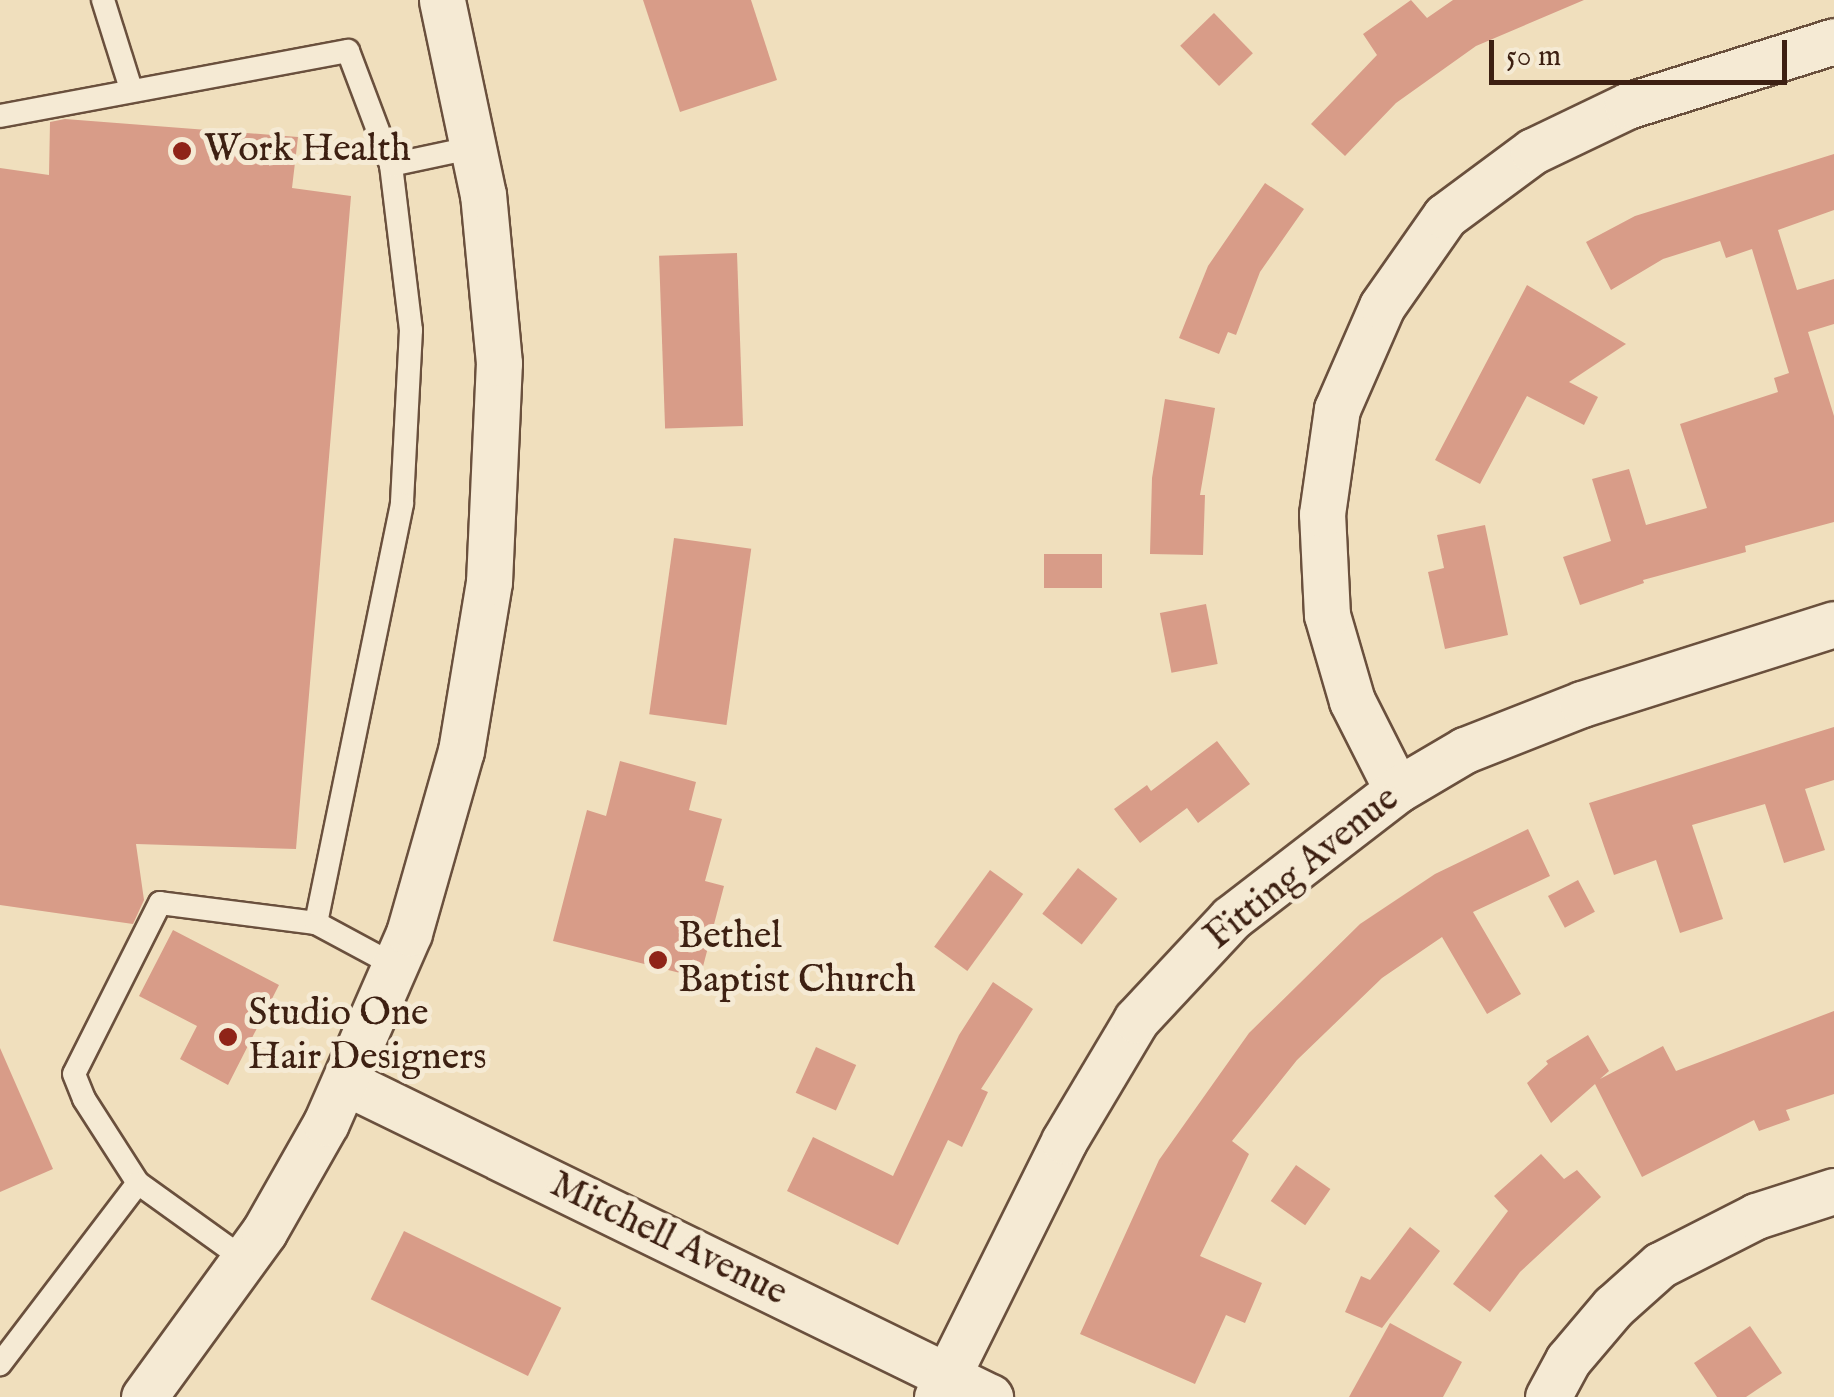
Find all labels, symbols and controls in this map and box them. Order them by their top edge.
scale bar [1494,20,1792,82]
text: 50 m [1506,38,1561,76]
place label: Work Health [204,128,411,174]
marker: Work Health [169,138,195,164]
street label: Fitting Avenue [1197,777,1409,961]
place label: Bethel Baptist Church [678,915,915,1004]
marker: Bethel Baptist Church [647,949,669,971]
place label: Studio One Hair Designers [248,992,487,1082]
marker: Studio One Hair Designers [217,1026,239,1048]
street label: Mitchell Avenue [542,1163,794,1317]

